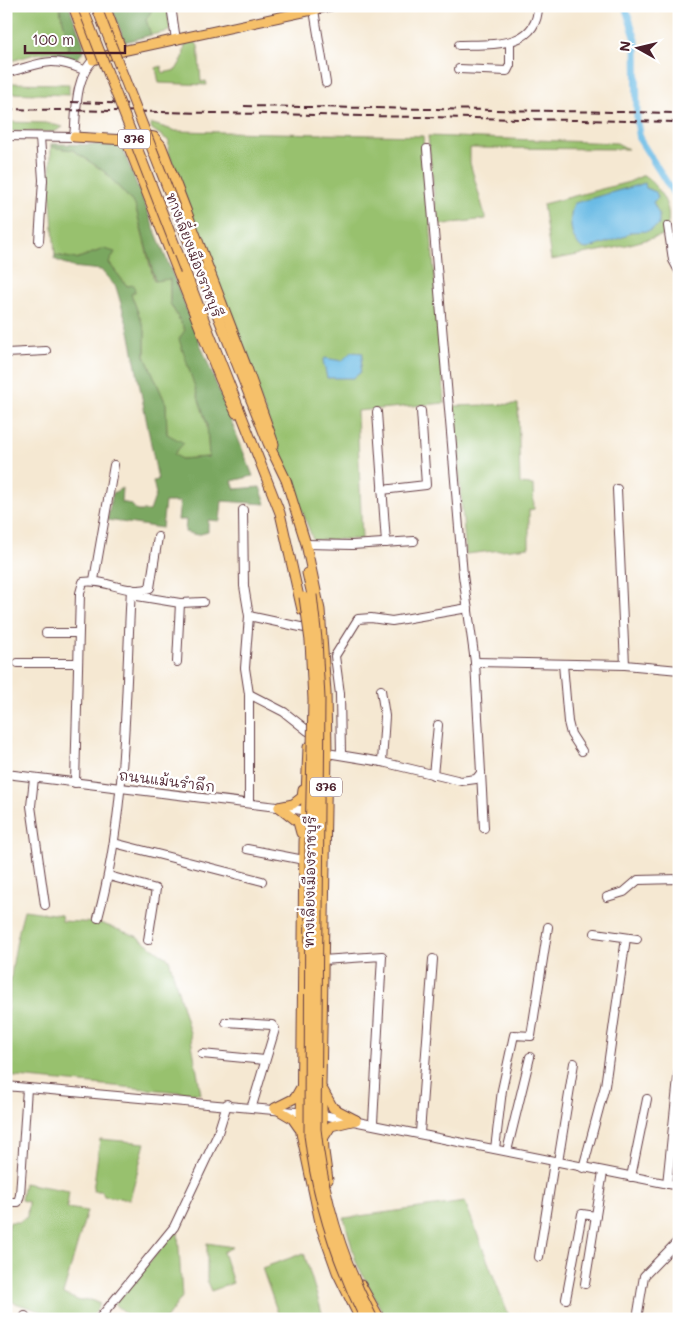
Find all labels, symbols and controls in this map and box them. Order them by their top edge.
scale bar [25,22,125,54]
north arrow [612,22,662,72]
text: 100 m [32,29,74,49]
text: N [614,40,635,53]
road number: 376 [118,130,150,148]
street label: ทางเลี่ยงเมืองราชบุรี [160,188,230,321]
street label: ถนนแม้นรำลึก [118,765,216,796]
road number: 376 [310,778,342,796]
street label: ทางเลี่ยงเมืองราชบุรี [295,815,322,948]

